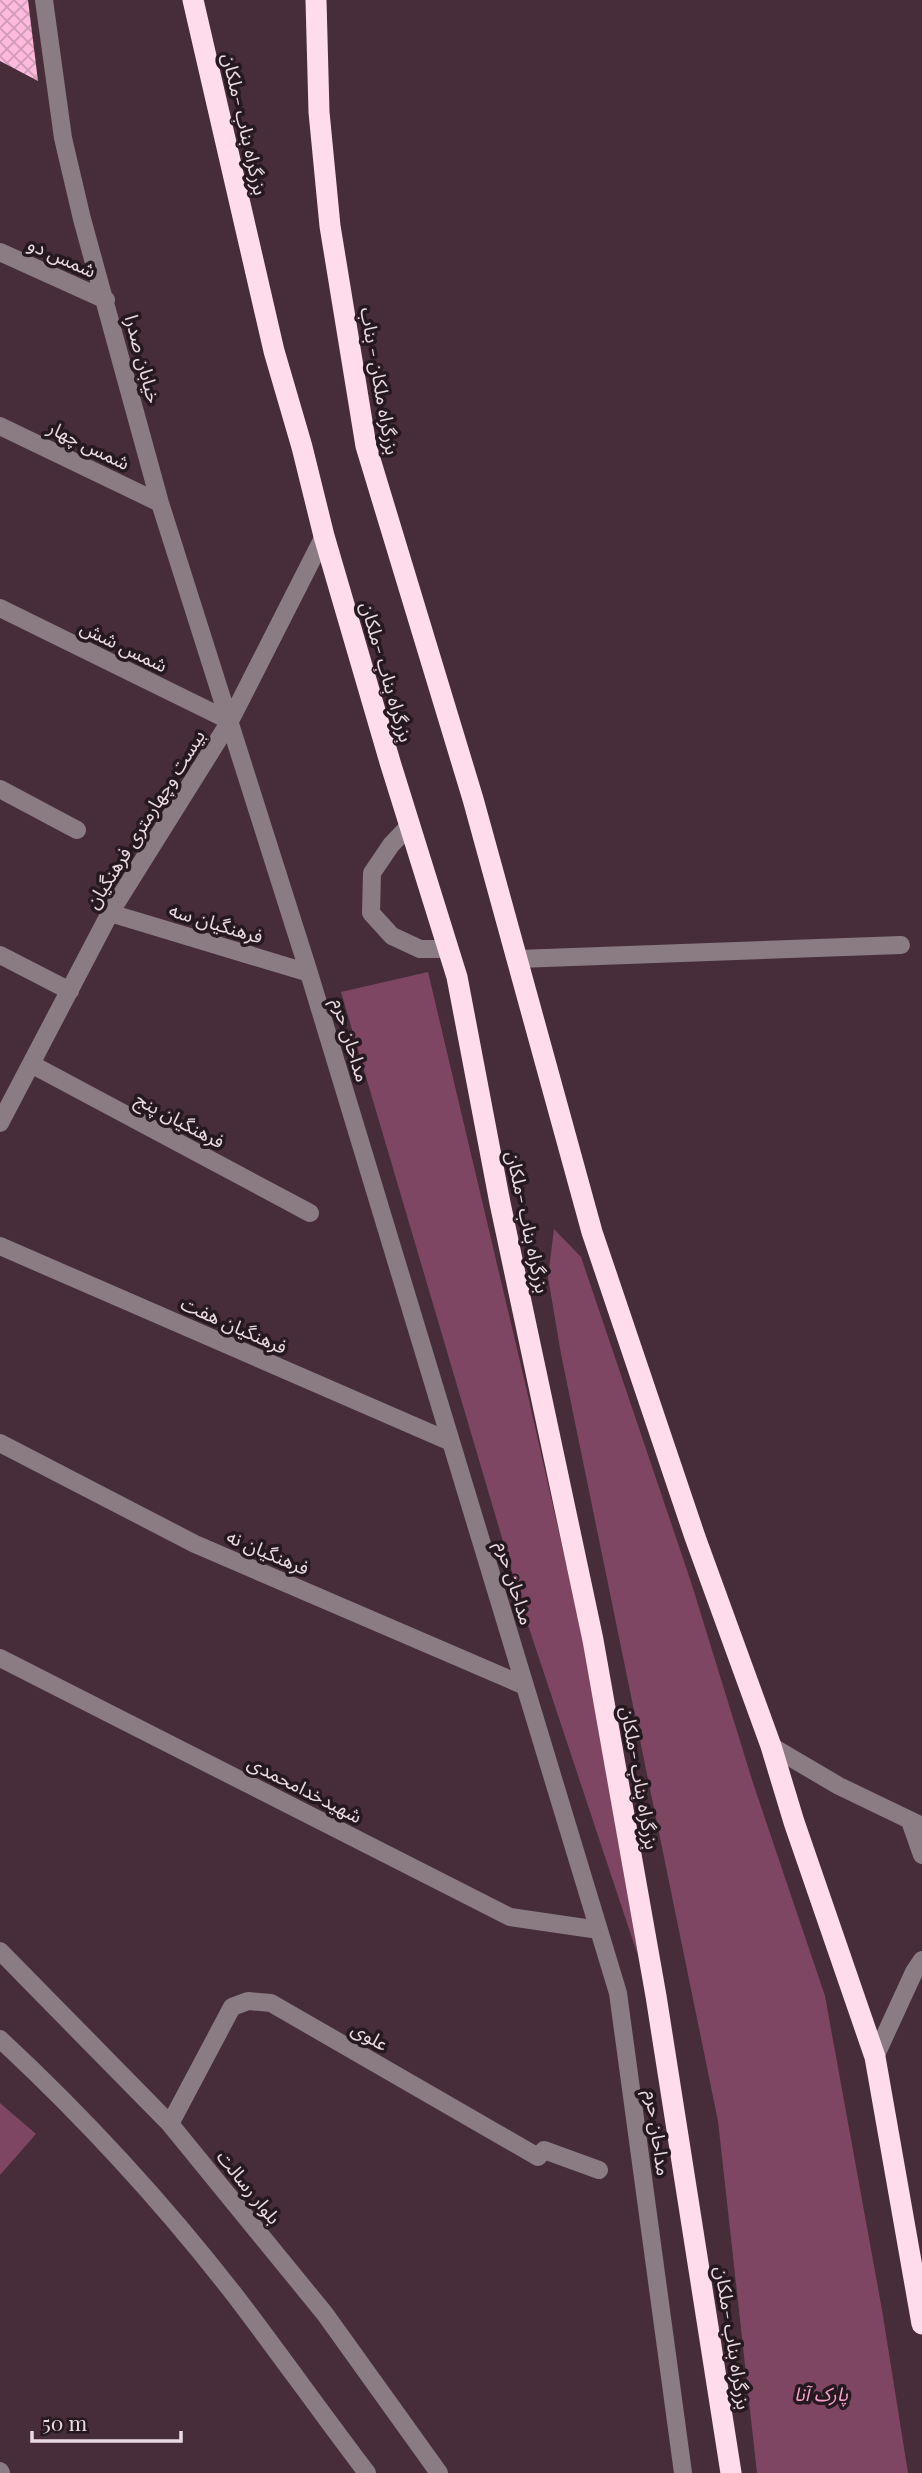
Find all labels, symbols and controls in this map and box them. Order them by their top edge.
street label: بزرگراه بناب -ملکان [217,50,275,197]
street label: شمس دو [24,230,101,283]
street label: بزرگراه ملکان - بناب [355,305,407,457]
street label: خیابان صدرا [120,312,168,406]
street label: شمس چهار [43,413,135,476]
street label: بزرگراه بناب -ملکان [356,599,420,745]
street label: شمس شش [77,613,172,677]
street label: بیست وچهارمتری فرهنگیان [78,724,211,914]
street label: فرهنگیان سه [166,895,266,949]
street label: مداحان حرم [324,995,377,1086]
street label: فرهنگیان پنج [130,1085,229,1156]
street label: بزرگراه بناب -ملکان [501,1148,557,1295]
street label: فرهنگیان هفت [177,1289,292,1359]
street label: فرهنگیان نه [223,1522,314,1580]
street label: مداحان حرم [488,1538,541,1629]
street label: بزرگراه بناب -ملکان [616,1704,666,1851]
street label: شهیدخدامحمدی [244,1748,367,1828]
street label: علوی [347,2014,394,2056]
street label: مداحان حرم [637,2088,678,2178]
street label: بلوار رسالت [212,2144,288,2229]
street label: بزرگراه بناب -ملکان [710,2264,758,2411]
park label: پارک آنا [794,2380,848,2407]
scale bar [32,2400,180,2444]
text: 50 m [42,2408,88,2436]

